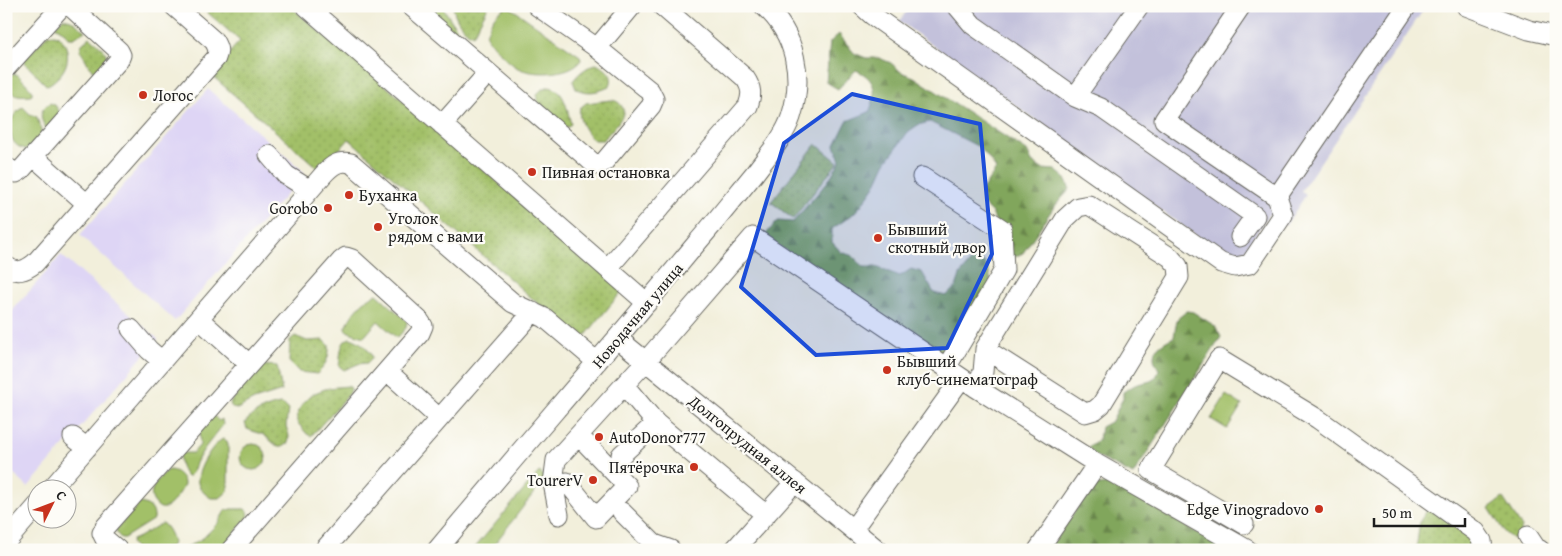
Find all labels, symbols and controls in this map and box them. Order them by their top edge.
place label: Логос [153,83,193,107]
marker: Логос [137,89,149,101]
place label: Пивная остановка [542,160,670,184]
marker: Пивная остановка [526,166,538,178]
place label: Буханка [359,183,418,207]
marker: Буханка [343,189,355,201]
place label: Gorobo [269,196,318,220]
marker: Gorobo [322,202,334,214]
place label: Уголок рядом с вами [388,206,484,248]
place label: Бывший скотный двор [888,217,987,259]
marker: Уголок рядом с вами [372,221,384,233]
marker: Бывший скотный двор [872,232,884,244]
street label: Новодачная улица [586,257,689,373]
place label: Бывший клуб-синематограф [897,349,1038,391]
marker: Бывший клуб-синематограф [881,364,893,376]
street label: Долгопрудная аллея [683,388,812,499]
place label: AutoDonor777 [609,425,706,449]
marker: AutoDonor777 [593,431,605,443]
place label: Пятёрочка [609,455,684,479]
marker: Пятёрочка [688,461,700,473]
place label: TourerV [527,468,584,492]
marker: TourerV [587,474,599,486]
north arrow [28,478,78,528]
text: С [52,486,72,505]
scale bar [1374,496,1466,528]
place label: Edge Vinogradovo [1187,497,1309,521]
text: 50 m [1382,502,1413,523]
marker: Edge Vinogradovo [1313,503,1325,515]

